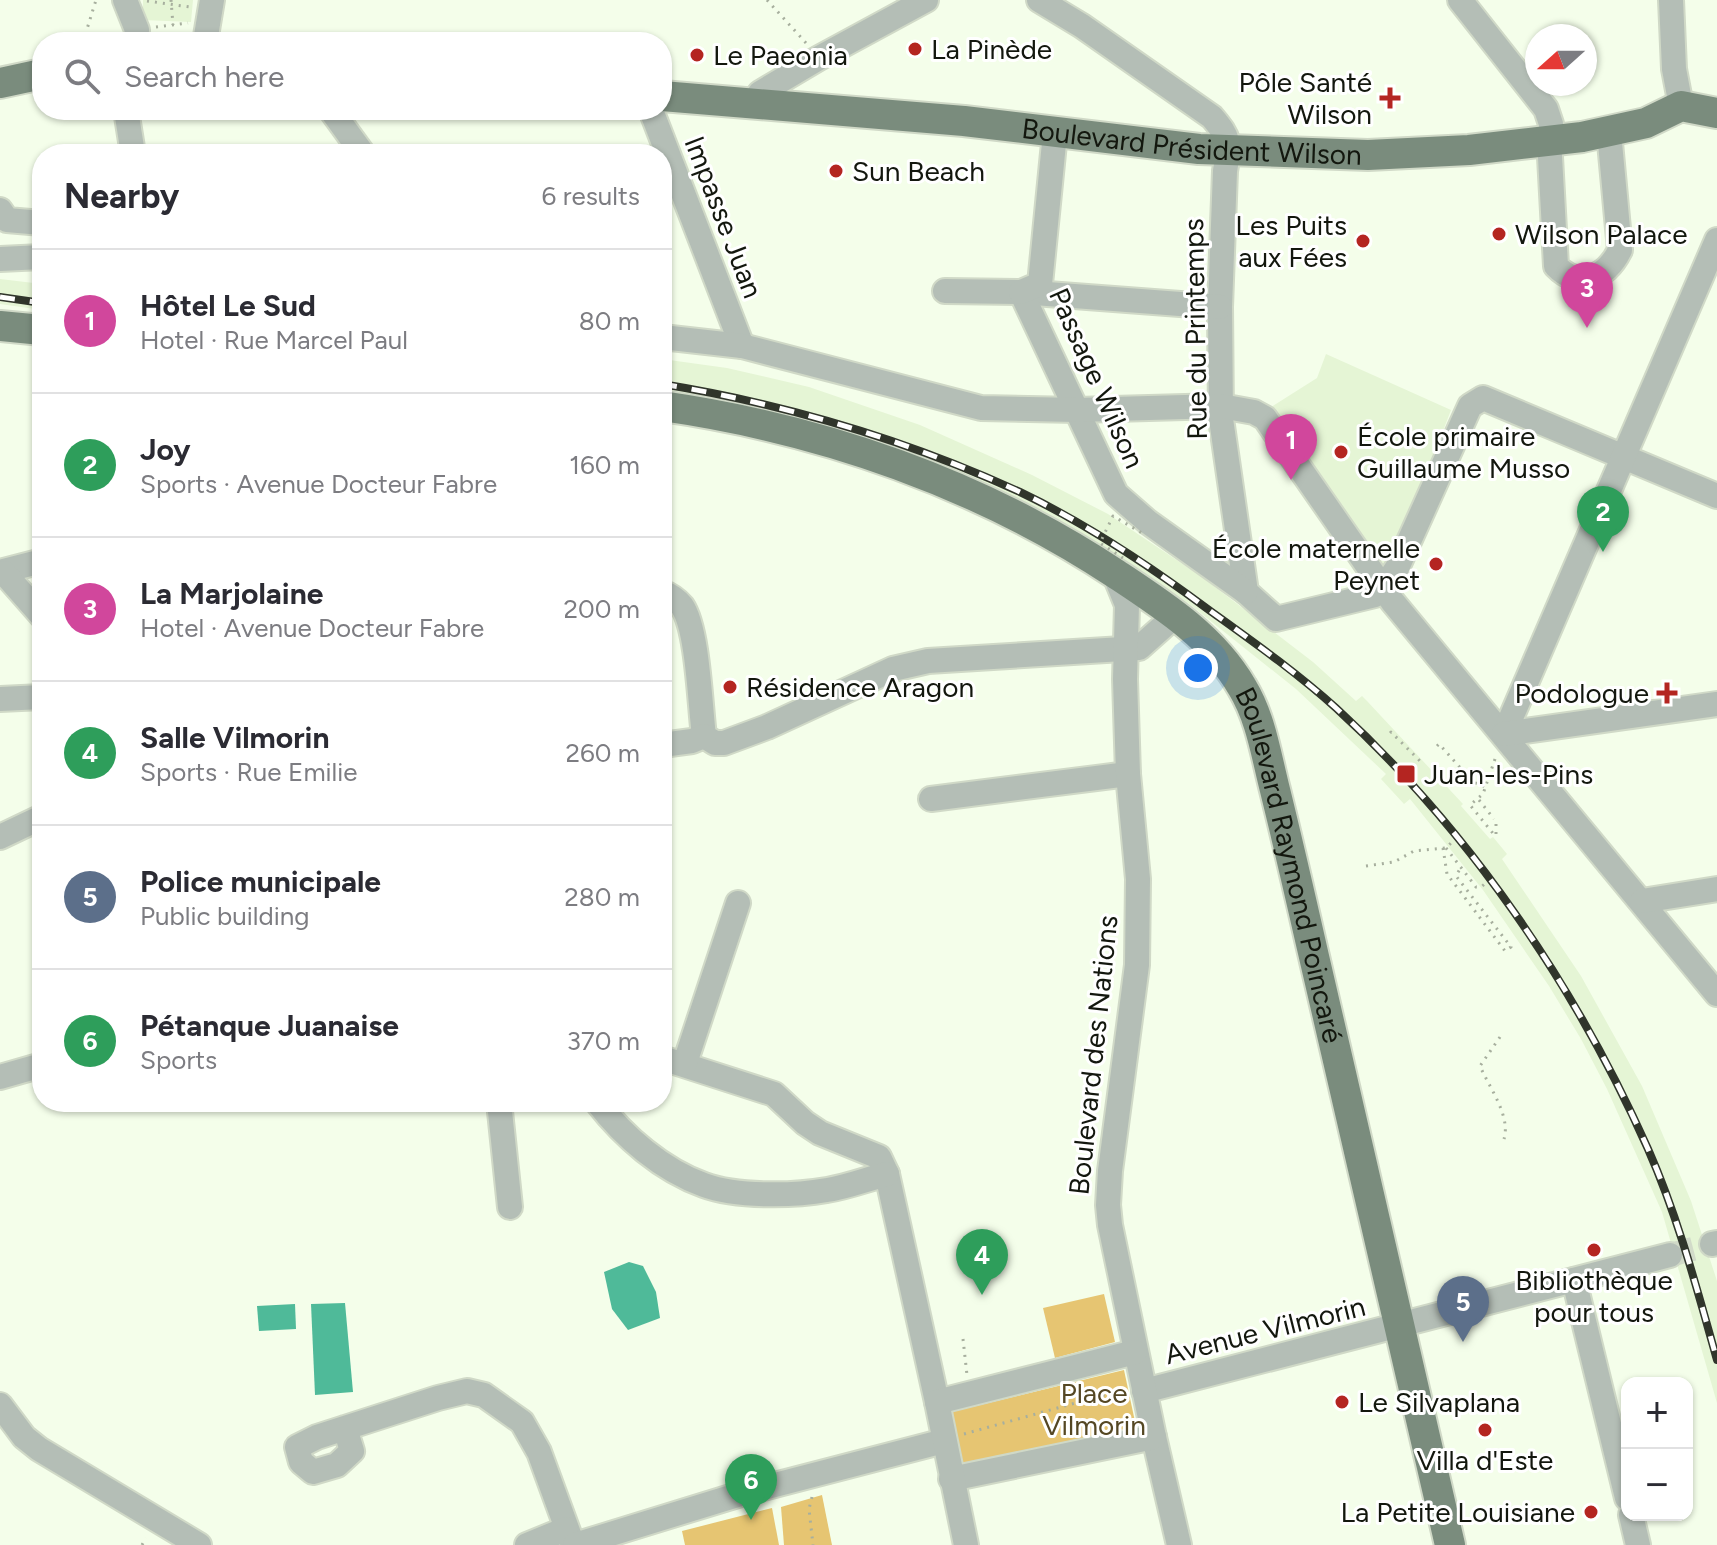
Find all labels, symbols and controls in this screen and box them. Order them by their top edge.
north arrow [1525,24,1597,96]
search box [32,32,672,120]
place label: La Pinède [931,32,1052,66]
place label: Le Paeonia [713,38,848,72]
marker: La Pinède [906,40,924,58]
marker: Le Paeonia [688,46,706,64]
icon: search [60,54,104,98]
text: Search here [124,58,284,95]
place label: Pôle Santé Wilson [1239,65,1372,131]
marker: Pôle Santé Wilson [1379,87,1401,109]
street label: Boulevard Président Wilson [1020,111,1362,172]
street label: Impasse Juan [678,131,770,303]
place label: Sun Beach [852,154,985,188]
marker: Sun Beach [827,162,845,180]
text: Nearby [64,176,179,217]
text: 6 results [542,180,640,212]
place label: Les Puits aux Fées [1235,208,1347,274]
place label: Wilson Palace [1515,217,1687,251]
street label: Rue du Printemps [1176,218,1214,440]
marker: Wilson Palace [1490,225,1508,243]
marker: Les Puits aux Fées [1354,232,1372,250]
pin: 3 [1561,262,1613,328]
street label: Passage Wilson [1042,283,1152,473]
text: Hôtel Le Sud [140,287,316,324]
text: 1 [85,305,95,337]
text: 80 m [579,305,640,337]
text: Hotel · Rue Marcel Paul [140,324,408,356]
pin: 1 [1265,414,1317,480]
place label: École primaire Guillaume Musso [1357,419,1570,485]
text: Joy [140,431,191,468]
marker: École primaire Guillaume Musso [1332,443,1350,461]
text: 2 [82,449,98,481]
text: 160 m [569,449,640,481]
text: Sports · Avenue Docteur Fabre [140,468,497,500]
pin: 2 [1577,486,1629,552]
place label: École maternelle Peynet [1212,531,1420,597]
marker: École maternelle Peynet [1427,555,1445,573]
text: La Marjolaine [140,575,323,612]
text: 3 [83,593,97,625]
text: 200 m [564,593,640,625]
text: Hotel · Avenue Docteur Fabre [140,612,484,644]
your location [1178,648,1218,688]
place label: Résidence Aragon [746,670,974,704]
place label: Podologue [1514,676,1649,710]
marker: Résidence Aragon [721,678,739,696]
street label: Boulevard Raymond Poincaré [1228,681,1350,1046]
marker: Podologue [1656,682,1678,704]
text: Salle Vilmorin [140,719,329,756]
text: 4 [82,737,98,769]
text: 260 m [566,737,640,769]
text: Sports · Rue Emilie [140,756,358,788]
place label: Juan-les-Pins [1424,757,1593,791]
marker: Juan-les-Pins [1395,763,1417,785]
text: Police municipale [140,863,381,900]
text: 5 [82,881,98,913]
text: 280 m [564,881,640,913]
text: Public building [140,900,309,932]
street label: Boulevard des Nations [1061,914,1125,1196]
text: Pétanque Juanaise [140,1007,399,1044]
text: 6 [82,1025,98,1057]
text: 370 m [567,1025,640,1057]
text: Sports [140,1044,217,1076]
pin: 4 [956,1229,1008,1295]
marker: Bibliothèque pour tous [1585,1241,1603,1259]
place label: Bibliothèque pour tous [1515,1263,1673,1329]
pin: 5 [1437,1276,1489,1342]
street label: Avenue Vilmorin [1161,1289,1369,1371]
park label: Place Vilmorin [1042,1376,1146,1442]
map controls [1621,1377,1693,1521]
button: + [1621,1377,1693,1449]
place label: Le Silvaplana [1358,1385,1520,1419]
marker: Le Silvaplana [1333,1393,1351,1411]
marker: Villa d'Este [1476,1421,1494,1439]
place label: Villa d'Este [1417,1443,1553,1477]
button: − [1621,1449,1693,1521]
pin: 6 [725,1454,777,1520]
place label: La Petite Louisiane [1341,1495,1575,1529]
marker: La Petite Louisiane [1582,1503,1600,1521]

